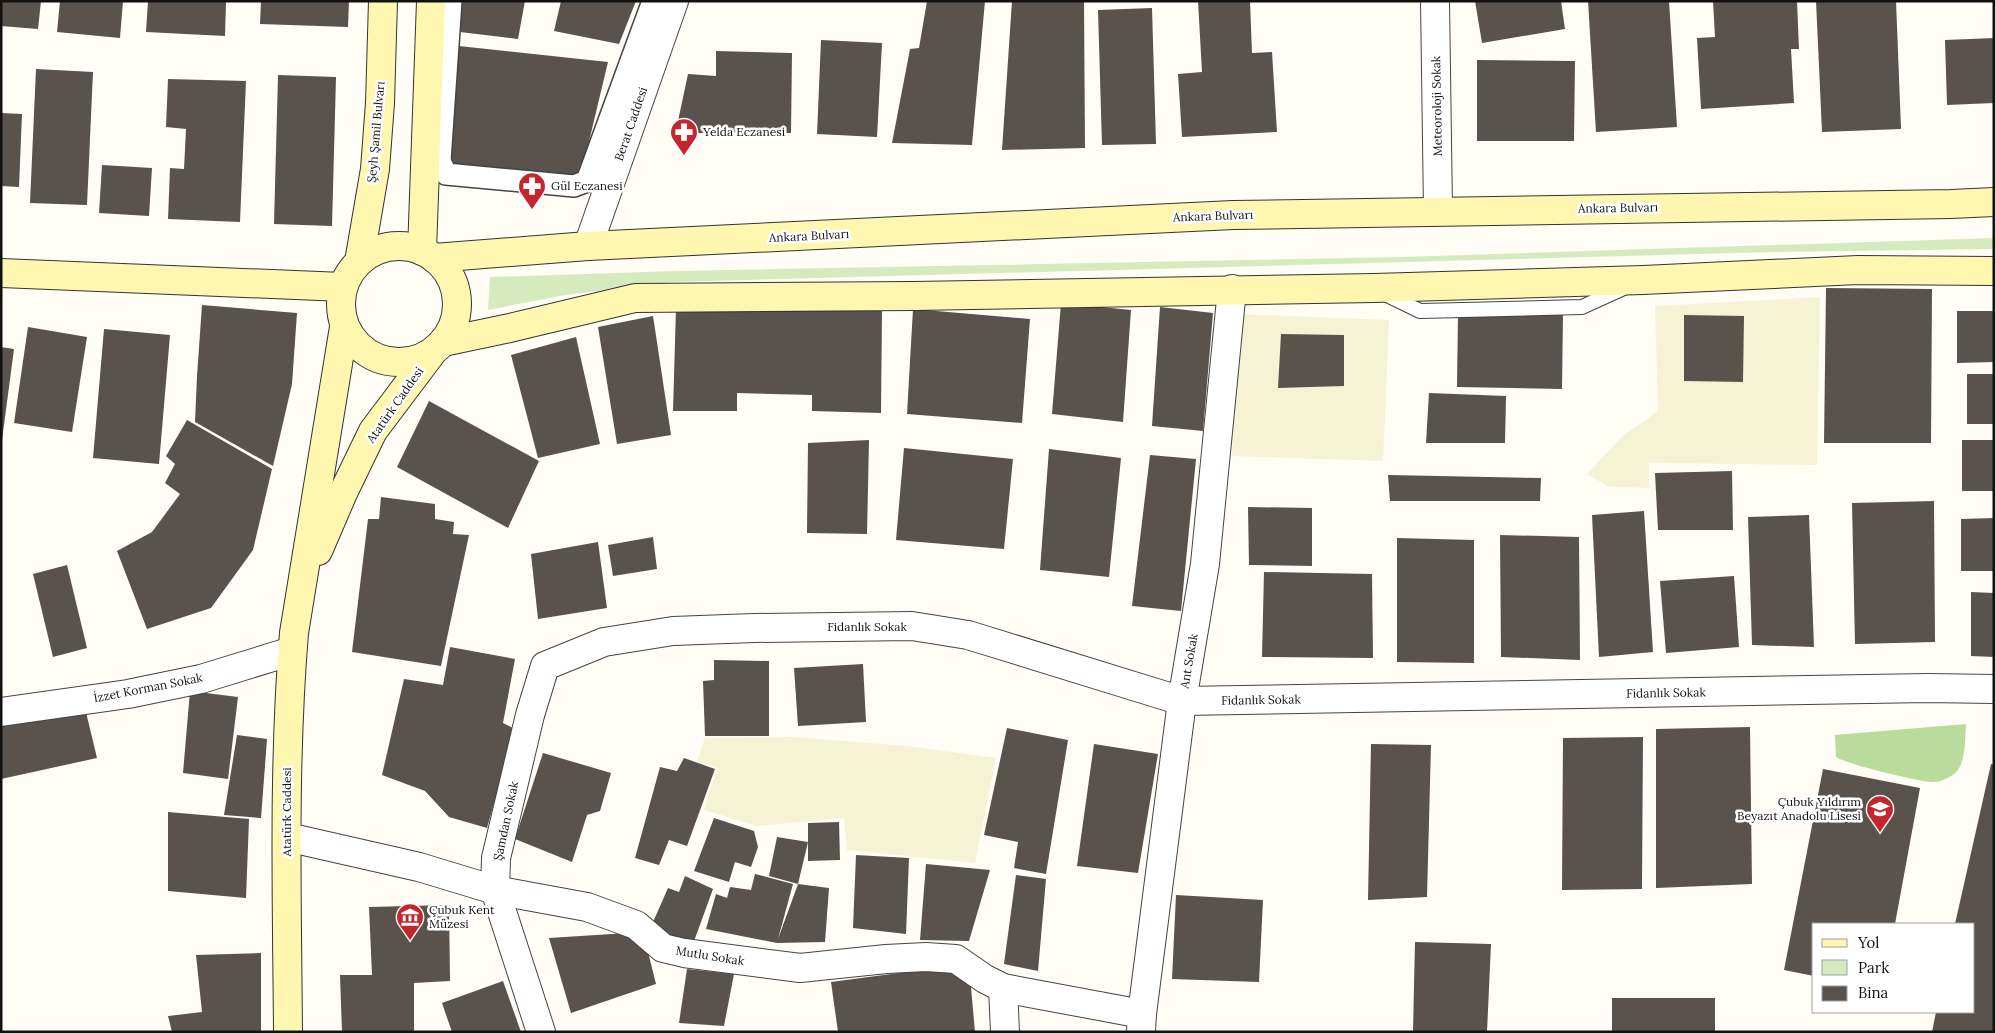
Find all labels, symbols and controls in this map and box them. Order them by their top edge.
street label: Meteoroloji Sokak [1428,55,1445,156]
street label: Şeyh Şamil Bulvarı [364,81,387,183]
street label: Berat Caddesi [611,85,650,163]
pharmacy icon: Yelda Eczanesi [669,117,699,156]
place label: Yelda Eczanesi [702,124,785,139]
pharmacy icon: Gül Eczanesi [517,171,547,210]
place label: Gül Eczanesi [551,178,623,193]
street label: Ankara Bulvarı [1577,199,1658,216]
street label: Ankara Bulvarı [1172,207,1253,224]
street label: Ankara Bulvarı [767,226,849,245]
street label: Atatürk Caddesi [362,364,426,446]
street label: Fidanlık Sokak [827,619,907,634]
street label: Ant Sokak [1176,632,1201,690]
street label: İzzet Korman Sokak [92,669,204,705]
street label: Fidanlık Sokak [1626,684,1707,701]
street label: Fidanlık Sokak [1221,691,1302,708]
street label: Atatürk Caddesi [279,767,294,858]
street label: Şamdan Sokak [490,779,521,862]
place label: Çubuk Yıldırım Beyazıt Anadolu Lisesi [1737,794,1861,823]
school or university icon: Çubuk Yıldırım Beyazıt Anadolu Lisesi [1865,794,1895,833]
museum icon: Çubuk Kent Müzesi [395,902,425,941]
place label: Çubuk Kent Müzesi [429,902,495,931]
legend [1812,923,1975,1013]
text: Yol [1857,933,1879,952]
street label: Mutlu Sokak [675,943,746,968]
text: Park [1858,958,1889,977]
text: Bina [1858,983,1889,1002]

